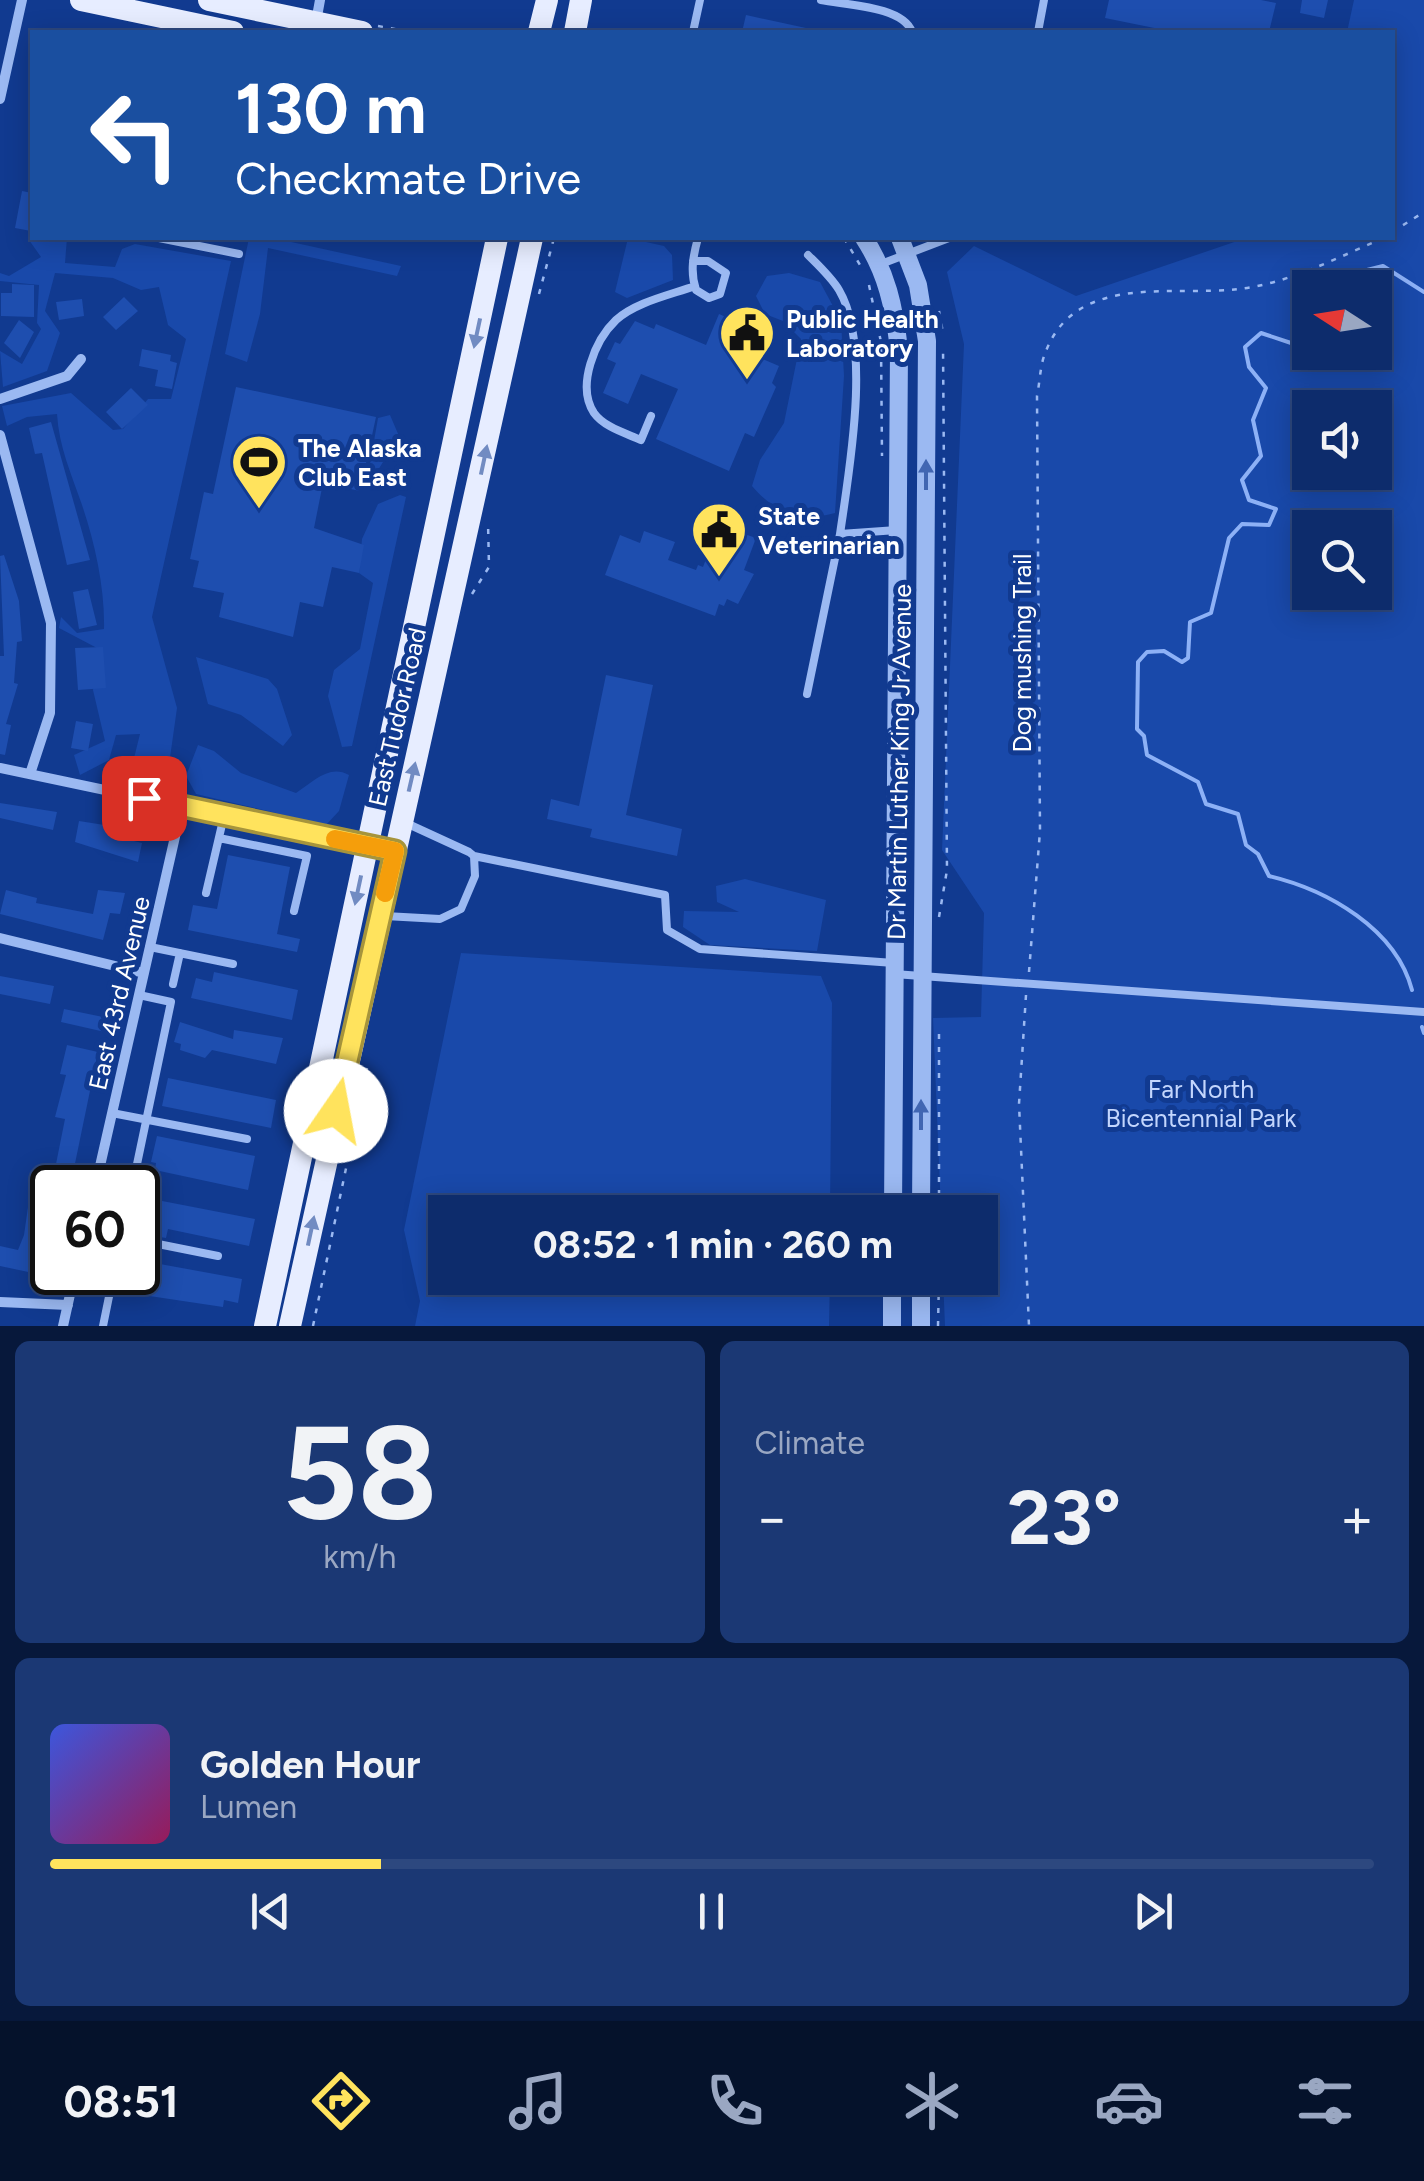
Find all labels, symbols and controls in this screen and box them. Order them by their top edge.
text: 130 m [235,66,427,151]
icon: left [70,70,200,200]
text: Checkmate Drive [235,151,581,205]
north arrow [1292,270,1392,370]
map controls [1292,270,1392,610]
public building icon: Public Health Laboratory [717,303,777,382]
place label: Public Health Laboratory [786,304,939,363]
one-way arrow [469,318,484,349]
button: sound [1292,390,1392,490]
sports icon: The Alaska Club East [229,432,289,511]
place label: The Alaska Club East [298,433,422,492]
one-way arrow [477,444,492,475]
one-way arrow [918,459,934,491]
public building icon: State Veterinarian [689,500,749,579]
place label: State Veterinarian [758,501,900,560]
button: search [1292,510,1392,610]
street label: Dog mushing Trail [1007,553,1037,753]
street label: Dr Martin Luther King Jr Avenue [881,584,917,940]
street label: East Tudor Road [362,625,432,809]
pin [102,756,187,841]
one-way arrow [405,761,420,792]
icon: arrive [117,771,172,826]
one-way arrow [350,875,366,906]
street label: East 43rd Avenue [82,893,156,1093]
position arrow [284,1059,388,1163]
park label: Far North Bicentennial Park [1106,1074,1297,1133]
one-way arrow [913,1099,929,1131]
speed limit sign: 60 [30,1165,160,1295]
one-way arrow [303,1215,319,1246]
text: 08:52 · 1 min · 260 m [533,1222,893,1268]
text: 58 [282,1395,437,1551]
text: Climate [755,1424,865,1462]
text: 23° [1008,1473,1121,1563]
text: − [755,1485,789,1551]
text: + [1340,1485,1374,1551]
text: km/h [323,1538,396,1576]
text: Golden Hour [200,1742,421,1788]
text: Lumen [200,1788,297,1826]
icon: previous [243,1884,298,1939]
icon: pause [684,1884,739,1939]
icon: next [1126,1884,1181,1939]
icon: directions [306,2066,376,2136]
icon: music [503,2066,573,2136]
icon: phone [700,2066,770,2136]
icon: climate [897,2066,967,2136]
icon: car [1094,2066,1164,2136]
icon: filters [1290,2066,1360,2136]
text: 08:51 [63,2074,179,2128]

